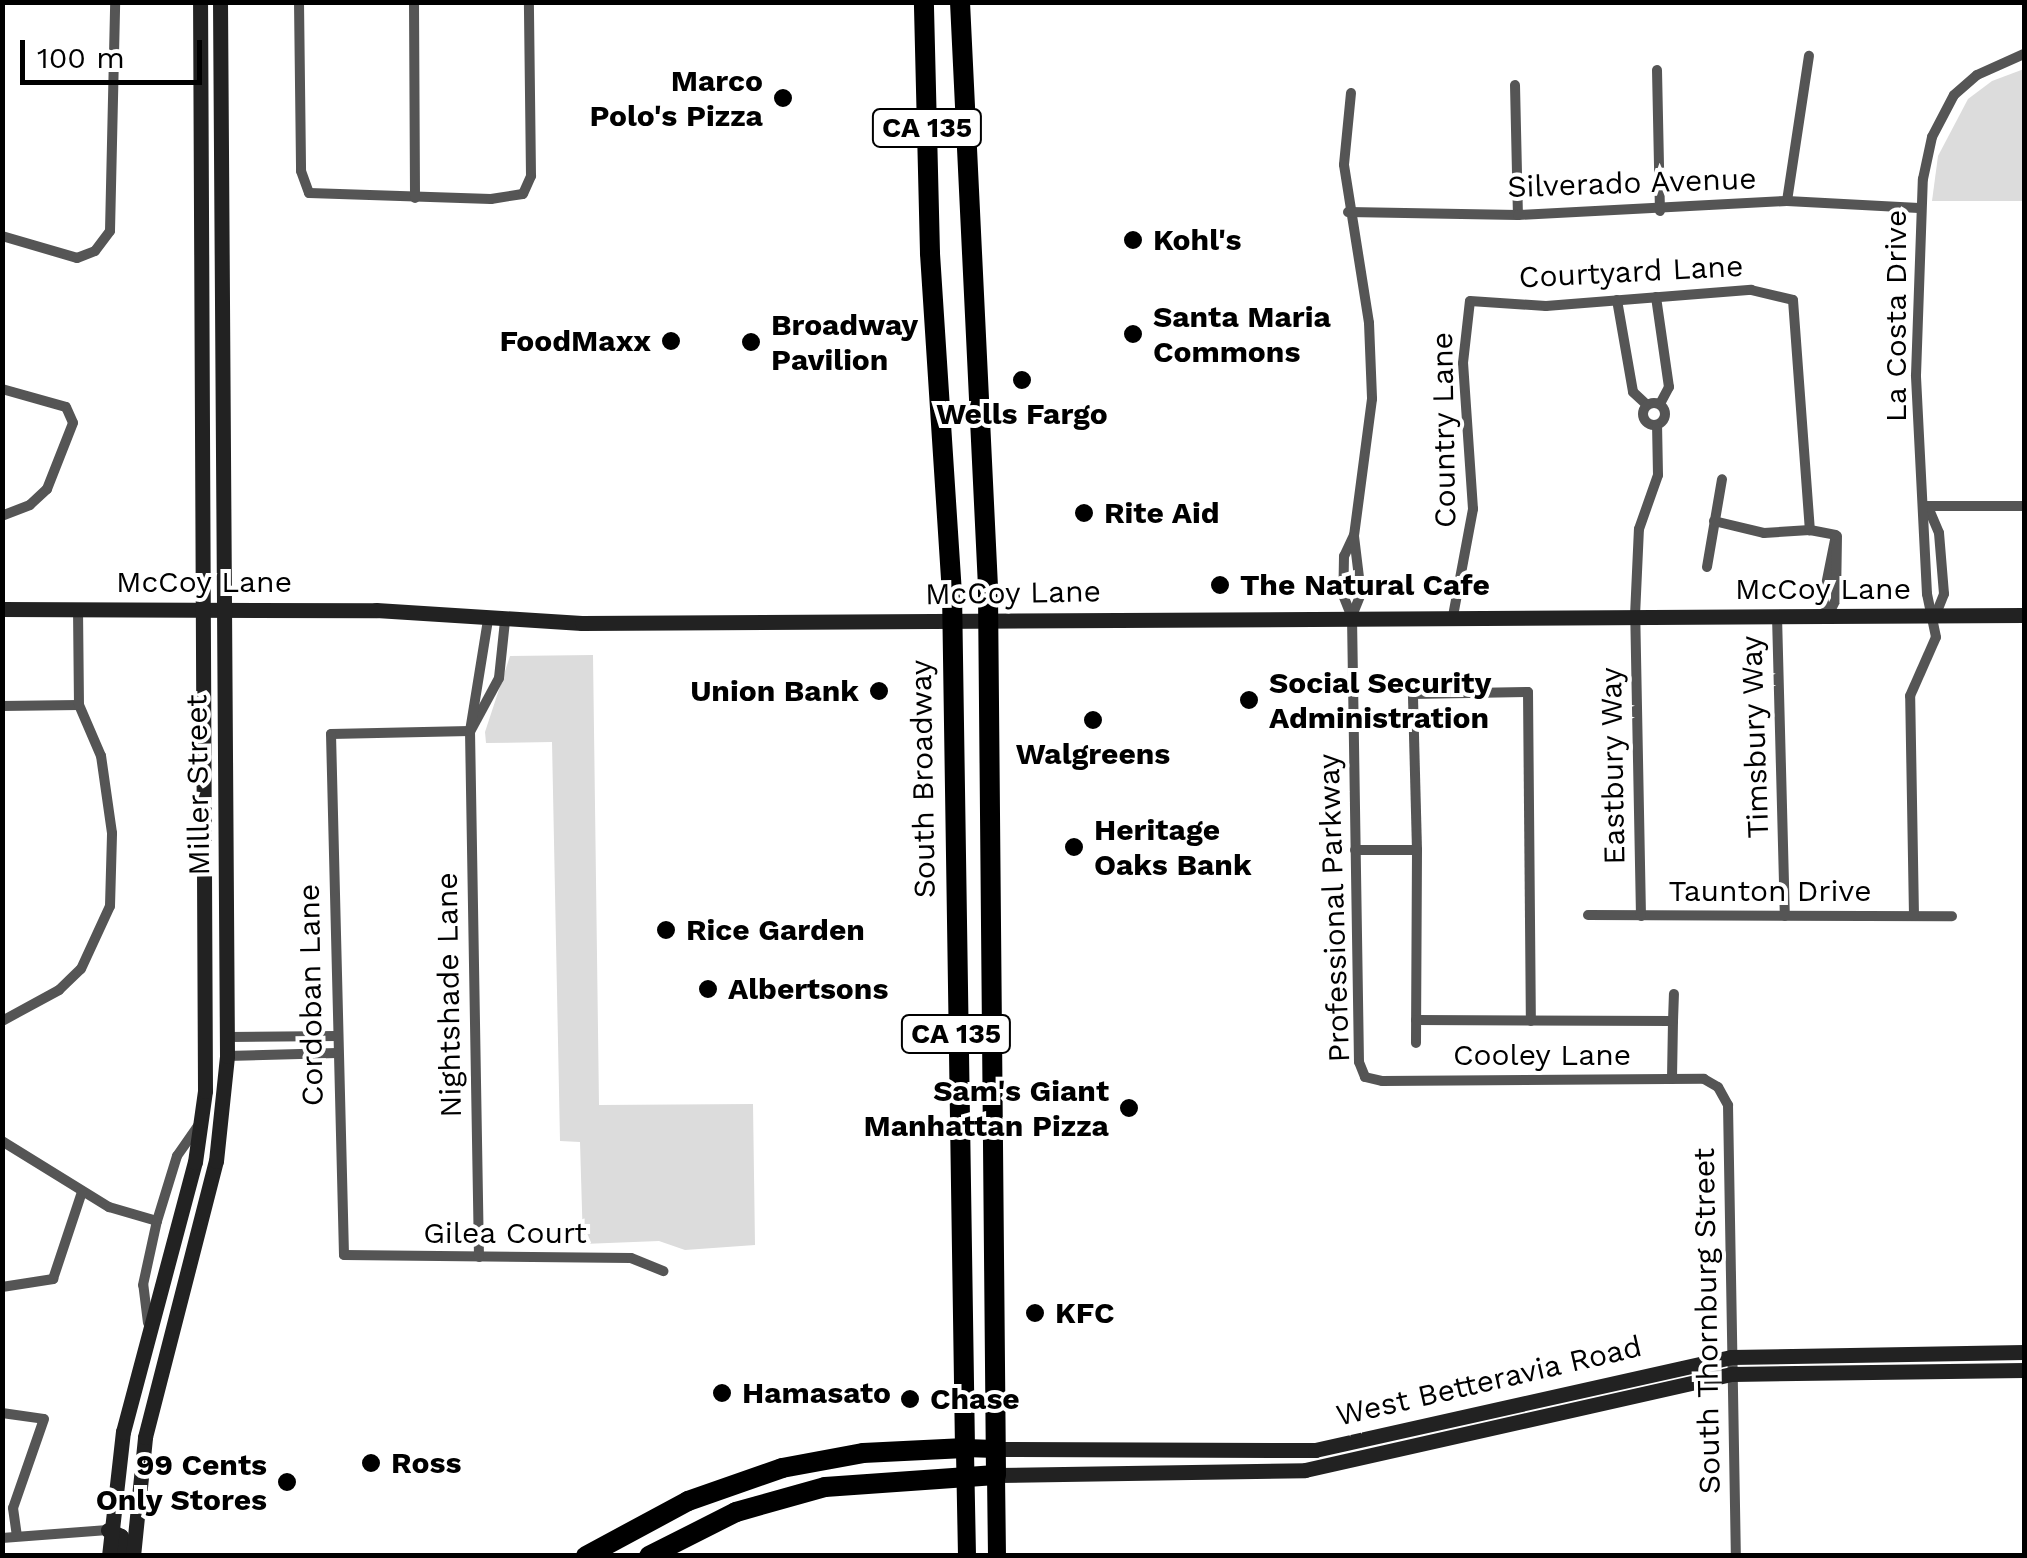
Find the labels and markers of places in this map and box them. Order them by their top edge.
place label: Marco Polo's Pizza [589,63,763,134]
marker: Marco Polo's Pizza [772,87,794,109]
place label: Kohl's [1153,222,1241,258]
marker: Kohl's [1122,229,1144,251]
place label: Santa Maria Commons [1153,299,1331,370]
place label: Broadway Pavilion [771,307,918,378]
place label: FoodMaxx [500,323,651,359]
marker: Santa Maria Commons [1122,323,1144,345]
marker: FoodMaxx [660,330,682,352]
marker: Broadway Pavilion [740,331,762,353]
marker: Wells Fargo [1011,369,1033,391]
place label: Wells Fargo [936,396,1108,432]
place label: Rite Aid [1104,495,1220,531]
marker: Rite Aid [1073,502,1095,524]
place label: The Natural Cafe [1240,567,1490,603]
marker: The Natural Cafe [1209,574,1231,596]
place label: Social Security Administration [1269,665,1492,736]
place label: Union Bank [690,673,859,709]
marker: Union Bank [868,680,890,702]
marker: Social Security Administration [1238,689,1260,711]
marker: Walgreens [1082,709,1104,731]
place label: Walgreens [1016,736,1170,772]
place label: Heritage Oaks Bank [1094,812,1252,882]
marker: Heritage Oaks Bank [1063,836,1085,858]
place label: Rice Garden [686,912,865,948]
marker: Rice Garden [655,919,677,941]
place label: Albertsons [728,971,888,1007]
marker: Albertsons [697,978,719,1000]
place label: Sam's Giant Manhattan Pizza [863,1073,1109,1144]
marker: Sam's Giant Manhattan Pizza [1118,1097,1140,1119]
place label: KFC [1055,1295,1114,1331]
marker: KFC [1024,1302,1046,1324]
place label: Hamasato [742,1375,891,1411]
place label: Chase [930,1381,1020,1417]
marker: Hamasato [711,1382,733,1404]
marker: Chase [899,1388,921,1410]
place label: Ross [391,1445,461,1481]
place label: 99 Cents Only Stores [95,1447,267,1518]
marker: Ross [360,1452,382,1474]
marker: 99 Cents Only Stores [276,1471,298,1493]

